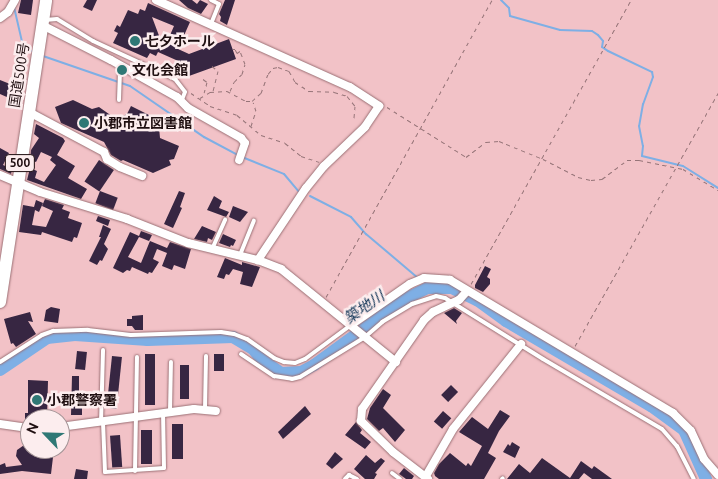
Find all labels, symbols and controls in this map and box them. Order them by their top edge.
place label: 七夕ホール [145,33,215,49]
marker: 七夕ホール [129,35,141,47]
street label: 国道500号 [6,41,32,109]
place label: 文化会館 [132,62,188,78]
marker: 文化会館 [116,64,128,76]
place label: 小郡市立図書館 [94,115,192,131]
marker: 小郡市立図書館 [78,117,90,129]
road number: 500 [4,154,36,172]
water label: 築地川 [340,287,388,327]
place label: 小郡警察署 [47,392,117,408]
marker: 小郡警察署 [31,394,43,406]
north arrow [20,409,70,459]
text: N [23,420,42,436]

